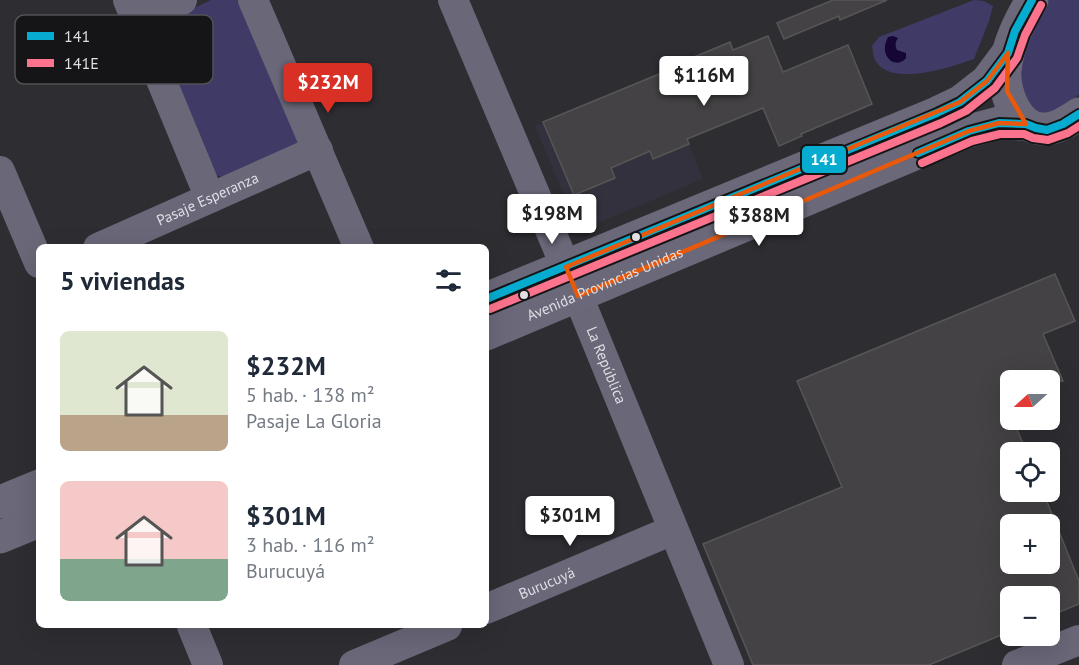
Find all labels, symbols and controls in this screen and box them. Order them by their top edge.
legend [15,15,213,84]
text: 141 [64,26,90,46]
text: 141E [64,53,99,73]
pin: $116M [662,56,746,107]
text: $116M [673,62,735,88]
pin: $232M [286,63,370,114]
text: $232M [297,69,359,95]
line badge: 141 [801,145,847,174]
text: 141 [810,149,838,169]
street label: Pasaje Esperanza [153,168,261,230]
pin: $198M [510,194,594,245]
pin: $388M [717,196,801,247]
text: $198M [521,200,583,226]
text: $388M [728,202,790,228]
unlabelled marker [630,231,642,243]
street label: Avenida Provincias Unidas [524,242,686,325]
text: 5 viviendas [60,264,185,297]
icon: filters [432,264,465,297]
unlabelled marker [518,289,530,301]
street label: La República [582,324,631,406]
text: $232M [246,349,326,382]
icon: home [108,355,180,427]
north arrow [1000,370,1060,430]
map controls [1000,370,1060,646]
text: 5 hab. · 138 m² [246,382,375,408]
text: Pasaje La Gloria [246,408,382,434]
button: locate [1000,442,1060,502]
pin: $301M [528,496,612,547]
text: $301M [246,499,326,532]
text: $301M [539,502,601,528]
icon: home [108,505,180,577]
button: + [1000,514,1060,574]
text: 3 hab. · 116 m² [246,532,375,558]
text: Burucuyá [246,558,325,584]
street label: Burucuyá [516,563,578,603]
button: − [1000,586,1060,646]

